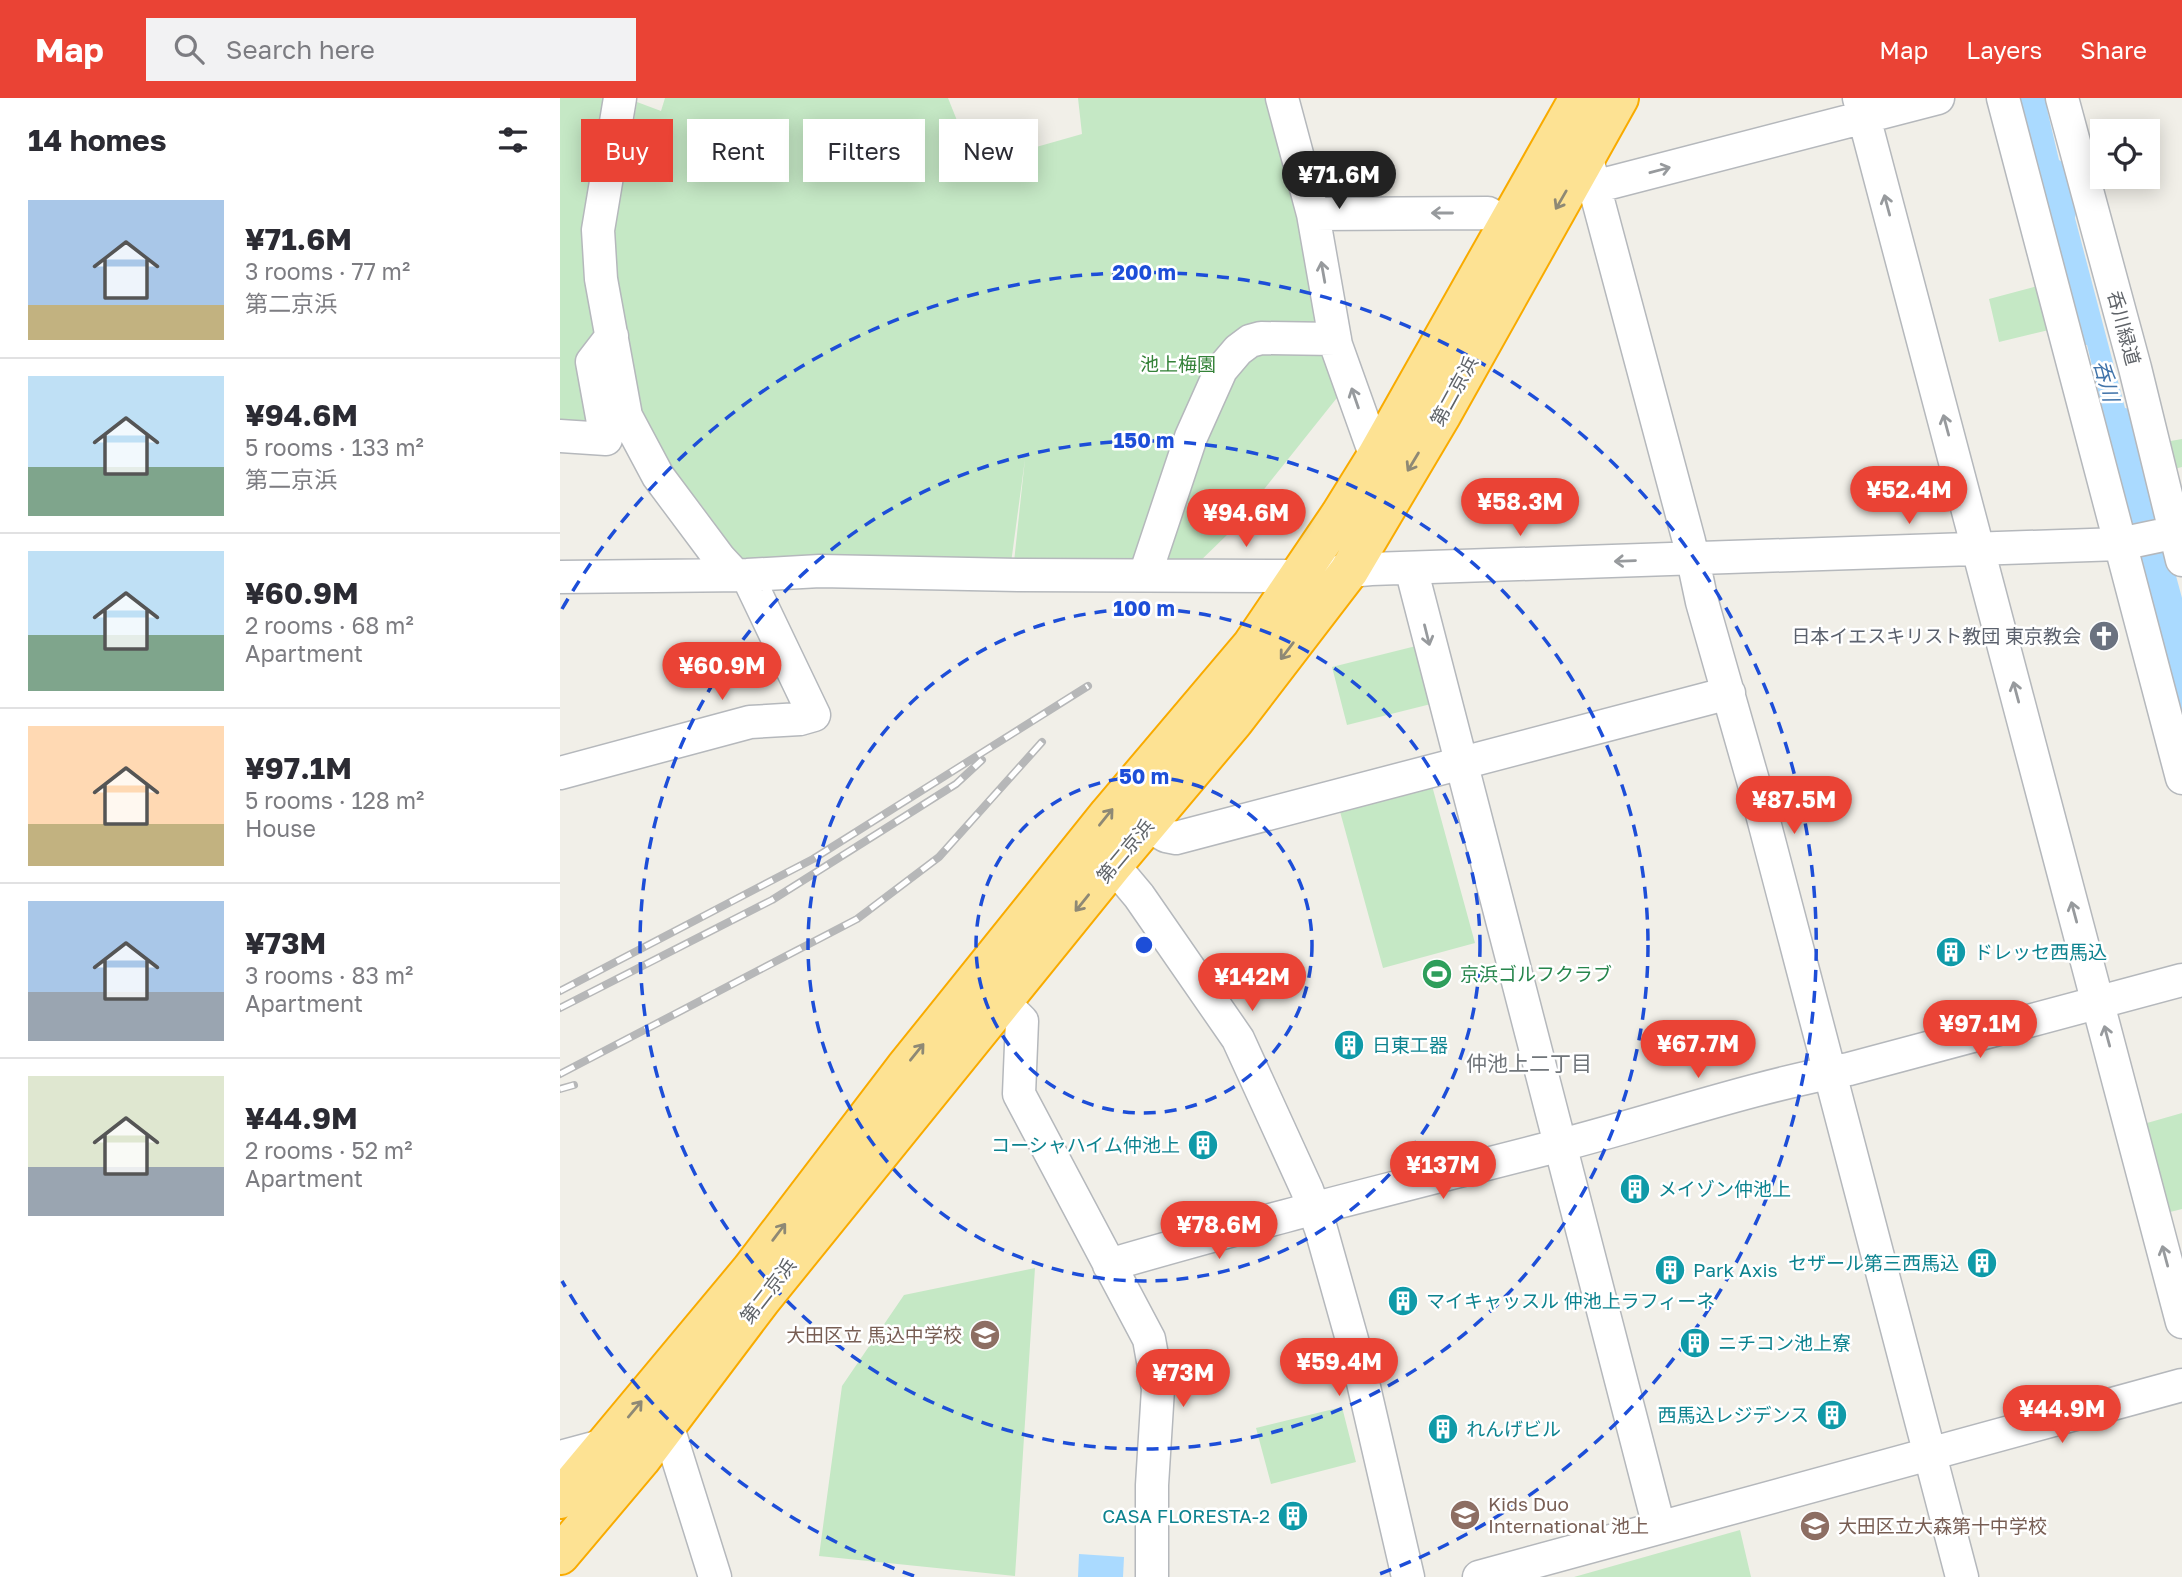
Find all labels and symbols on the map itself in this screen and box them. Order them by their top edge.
pin: ¥71.6M [1282,152,1396,211]
one-way arrow [1648,163,1671,176]
one-way arrow [1554,189,1567,210]
one-way arrow [1880,194,1893,217]
one-way arrow [1431,206,1454,220]
text: 200 m [1112,259,1176,285]
one-way arrow [1316,261,1330,284]
street label: 呑川緑道 [2104,288,2145,368]
park label: 池上梅園 [1140,352,1216,375]
street label: 第二京浜 [1425,352,1482,430]
water label: 呑川 [2089,357,2125,406]
one-way arrow [1348,388,1361,410]
one-way arrow [1938,414,1951,436]
text: 150 m [1114,427,1174,453]
one-way arrow [1406,452,1420,472]
pin: ¥52.4M [1852,466,1966,526]
pin: ¥58.3M [1463,478,1577,538]
pin: ¥94.6M [1189,490,1303,549]
one-way arrow [1614,554,1637,567]
text: 100 m [1113,595,1175,621]
church icon: 日本イエスキリスト教団 東京教会 [2087,619,2121,653]
one-way arrow [1421,624,1434,646]
place label: 日本イエスキリスト教団 東京教会 [1791,624,2081,647]
one-way arrow [1280,641,1295,660]
pin: ¥60.9M [665,642,779,702]
one-way arrow [2009,681,2022,704]
text: 50 m [1119,763,1169,789]
pin: ¥87.5M [1737,776,1851,836]
one-way arrow [1098,809,1114,827]
street label: 第二京浜 [1091,814,1158,887]
one-way arrow [1074,894,1090,912]
one-way arrow [2067,901,2080,923]
centre of rings [1132,933,1156,957]
building icon: ドレッセ西馬込 [1934,935,1968,969]
place label: ドレッセ西馬込 [1974,940,2107,963]
pin: ¥142M [1203,954,1301,1013]
sports icon: 京浜ゴルフクラブ [1420,957,1454,991]
place label: 京浜ゴルフクラブ [1460,962,1612,985]
pin: ¥97.1M [1923,1000,2037,1060]
pin: ¥67.7M [1641,1020,1755,1080]
one-way arrow [2100,1025,2113,1048]
building icon: 日東工器 [1332,1028,1366,1062]
place label: 日東工器 [1372,1033,1448,1056]
one-way arrow [910,1043,925,1061]
district label: 仲池上二丁目 [1466,1050,1592,1076]
building icon: コーシャハイム仲池上 [1186,1128,1220,1162]
place label: コーシャハイム仲池上 [991,1133,1180,1156]
pin: ¥137M [1394,1142,1492,1201]
building icon: メイゾン仲池上 [1618,1172,1652,1206]
place label: メイゾン仲池上 [1658,1177,1791,1200]
pin: ¥78.6M [1162,1202,1276,1261]
one-way arrow [771,1223,786,1242]
one-way arrow [2158,1245,2171,1268]
building icon: セザール第三西馬込 [1965,1246,1999,1280]
place label: セザール第三西馬込 [1788,1251,1959,1274]
building icon: Park Axis [1653,1253,1687,1287]
street label: 第二京浜 [735,1254,800,1328]
place label: Park Axis [1693,1258,1778,1281]
building icon: マイキャッスル 仲池上ラフィーネ [1386,1284,1420,1318]
place label: マイキャッスル 仲池上ラフィーネ [1426,1289,1715,1312]
school or university icon: 大田区立 馬込中学校 [968,1318,1002,1352]
place label: 大田区立 馬込中学校 [786,1323,962,1346]
building icon: ニチコン池上寮 [1678,1326,1712,1360]
place label: ニチコン池上寮 [1718,1331,1851,1354]
pin: ¥59.4M [1282,1338,1396,1398]
pin: ¥73M [1142,1350,1224,1409]
pin: ¥44.9M [2005,1386,2119,1445]
building icon: 西馬込レジデンス [1815,1398,1849,1432]
one-way arrow [627,1400,643,1418]
place label: 西馬込レジデンス [1657,1403,1809,1426]
building icon: れんげビル [1426,1412,1460,1446]
place label: れんげビル [1466,1417,1561,1440]
place label: Kids Duo International 池上 [1488,1492,1649,1537]
school or university icon: Kids Duo International 池上 [1448,1498,1482,1532]
building icon: CASA FLORESTA-2 [1276,1499,1310,1533]
place label: CASA FLORESTA-2 [1102,1504,1270,1527]
school or university icon: 大田区立大森第十中学校 [1798,1509,1832,1543]
place label: 大田区立大森第十中学校 [1838,1514,2047,1537]

